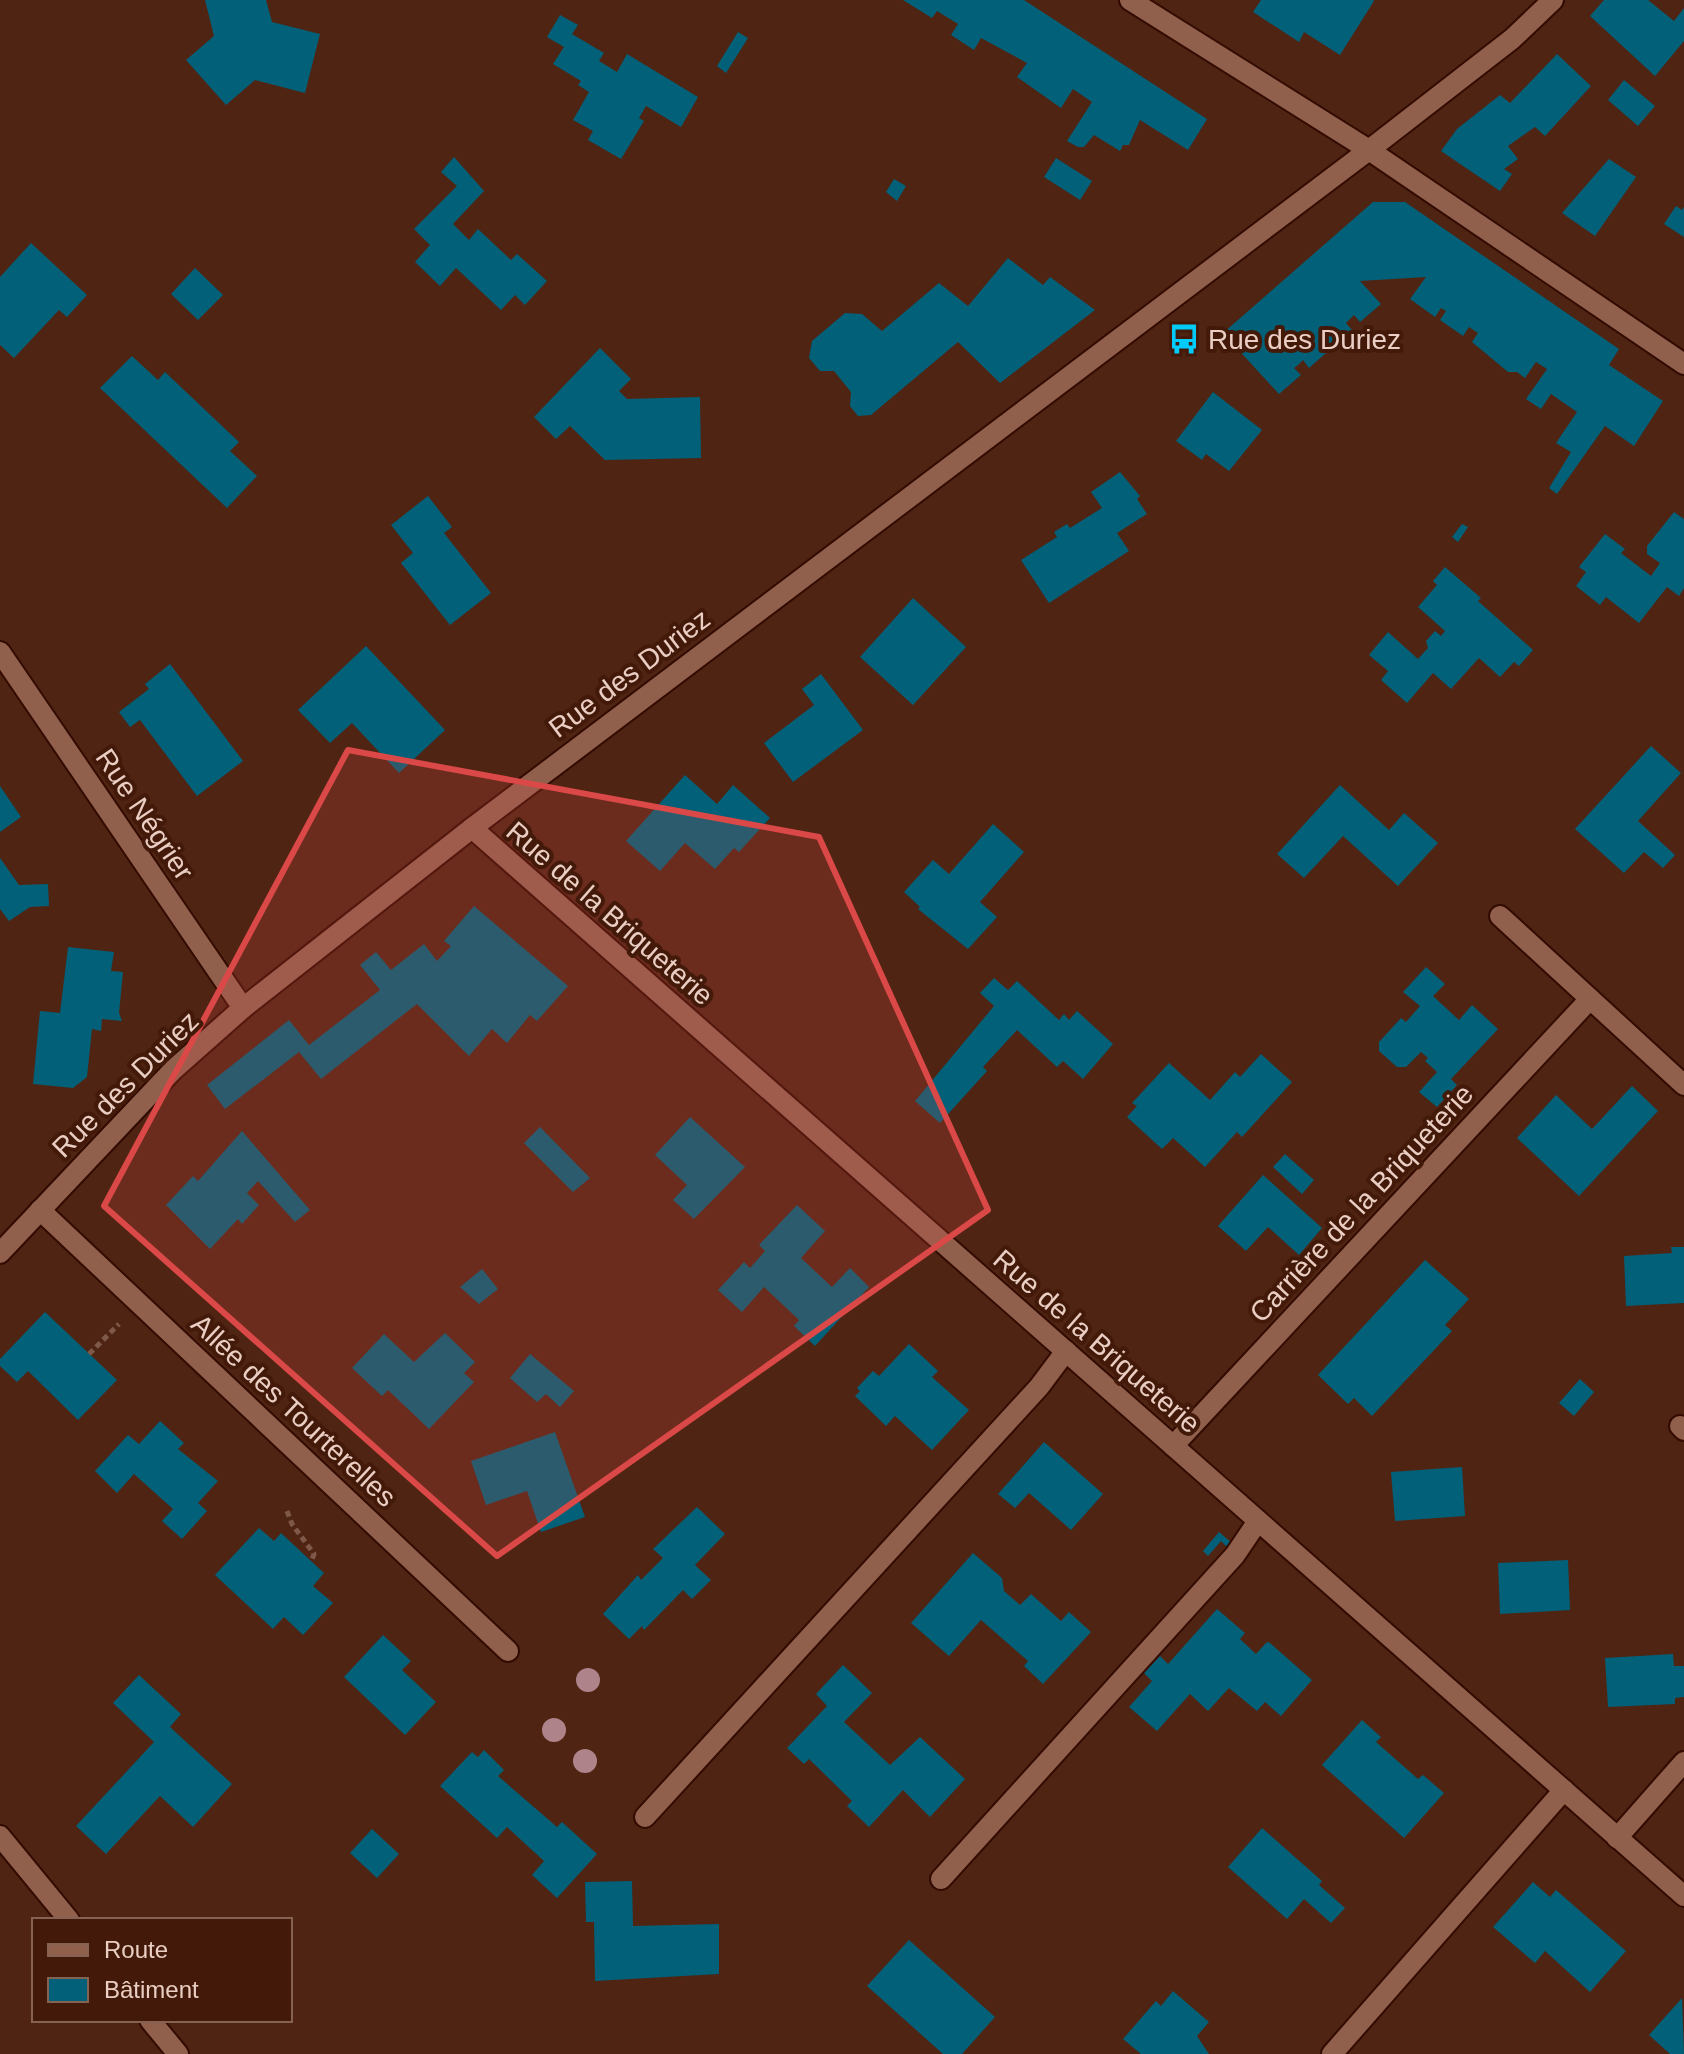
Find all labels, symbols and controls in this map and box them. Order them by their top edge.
bus stop icon: Rue des Duriez [1167,322,1201,356]
place label: Rue des Duriez [1208,324,1401,355]
street label: Rue des Duriez [543,603,716,744]
street label: Rue Négrier [90,743,200,886]
street label: Rue de la Briqueterie [500,815,719,1011]
street label: Rue des Duriez [46,1005,205,1164]
street label: Carrière de la Briqueterie [1243,1078,1479,1328]
street label: Rue de la Briqueterie [987,1243,1206,1439]
street label: Allée des Tourterelles [185,1308,402,1513]
legend [32,1918,292,2022]
text: Route [104,1936,168,1963]
text: Bâtiment [104,1976,199,2003]

